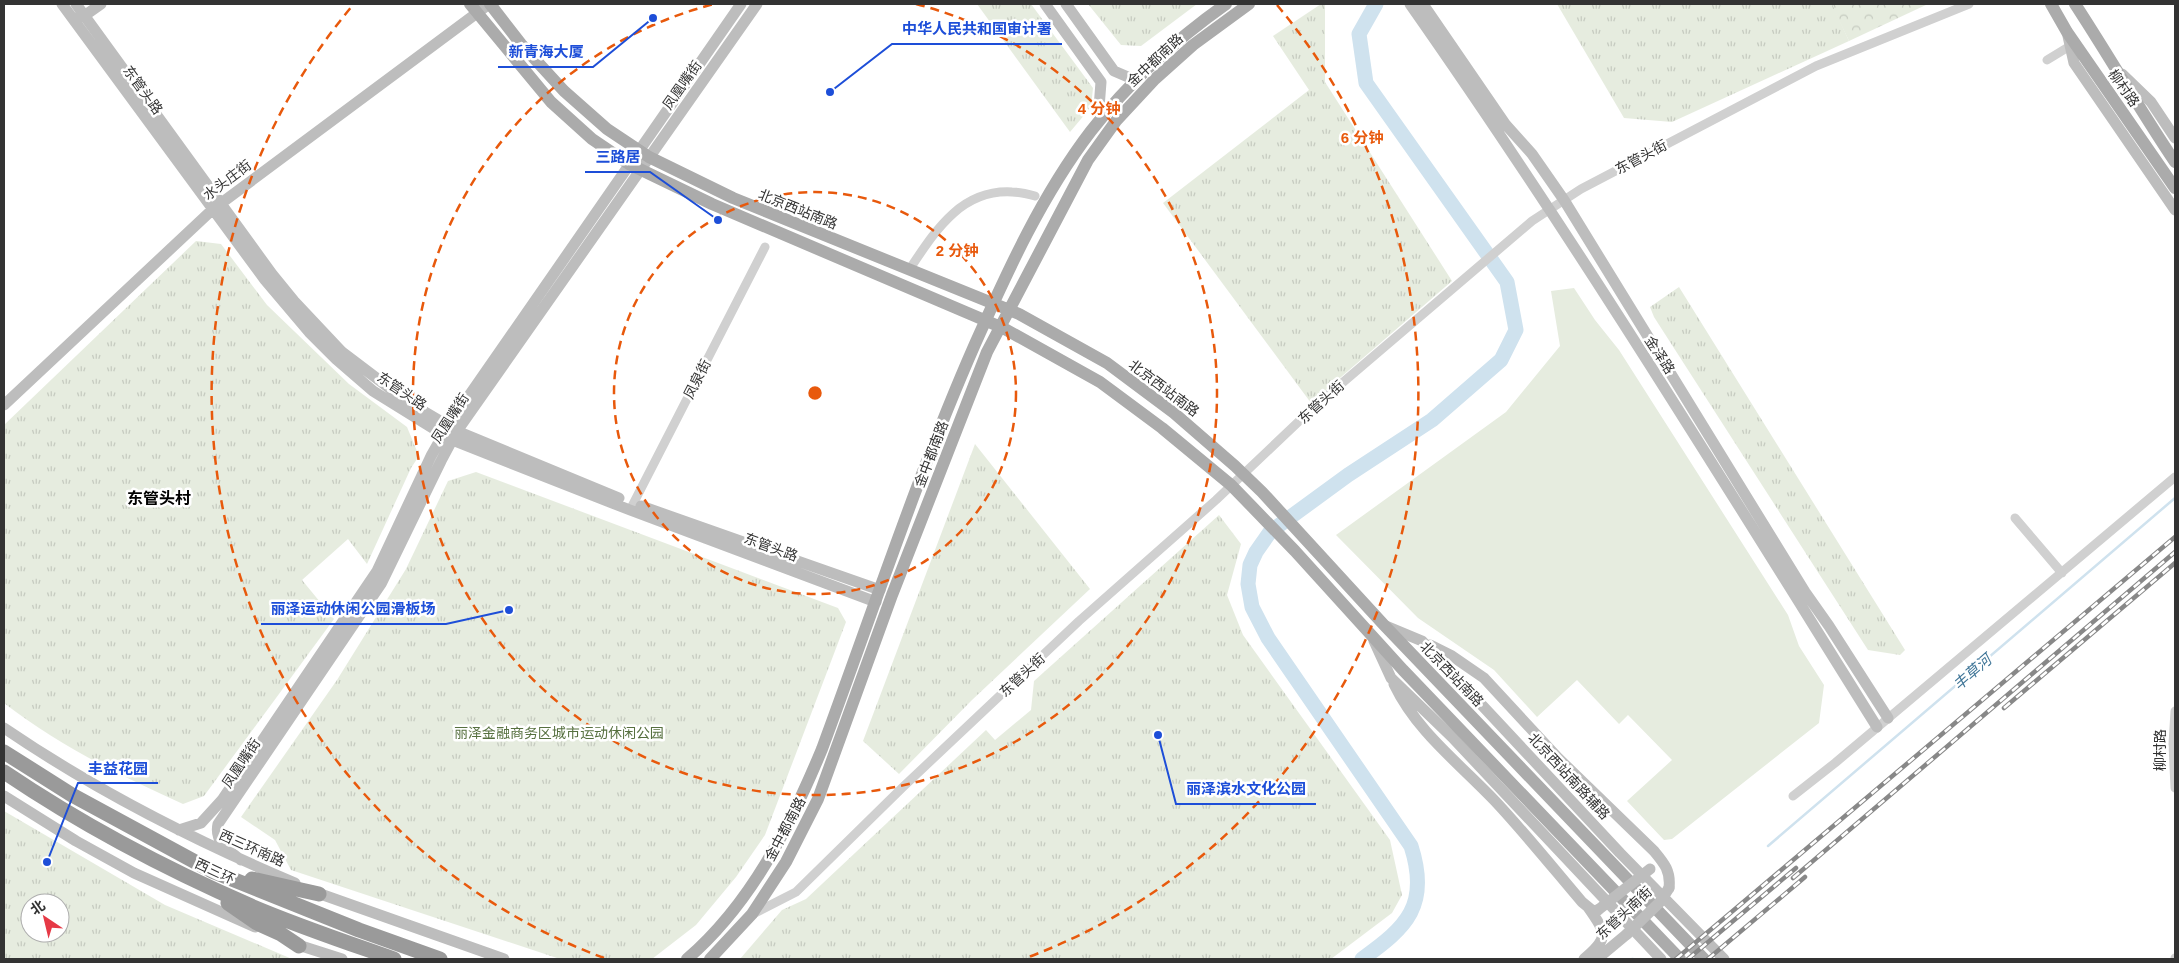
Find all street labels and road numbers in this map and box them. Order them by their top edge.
street label: 金中都南路 [1124,30,1186,90]
street label: 凤凰嘴街 [659,57,705,113]
street label: 东管头路 [120,63,166,117]
street label: 柳村路 [2105,66,2143,110]
street label: 东管头街 [1613,137,1669,177]
street label: 水头庄街 [200,157,254,203]
street label: 北京西站南路 [756,186,840,232]
street label: 金泽路 [1642,333,1678,377]
street label: 北京西站南路 [1126,356,1202,420]
street label: 凤泉街 [680,357,714,401]
street label: 东管头路 [374,369,430,413]
street label: 东管头街 [1295,377,1347,427]
street label: 凤凰嘴街 [428,390,472,446]
street label: 金中都南路 [911,418,951,490]
street label: 东管头路 [742,530,800,564]
street label: 北京西站南路 [1417,638,1487,710]
street label: 东管头街 [996,650,1048,700]
street label: 柳村路 [2152,729,2168,771]
street label: 北京西站南路辅路 [1525,730,1613,822]
street label: 凤凰嘴街 [219,735,263,791]
street label: 金中都南路 [762,794,808,864]
street label: 西三环南路 [217,826,287,870]
street label: 西三环 [193,855,237,887]
street label: 东管头南街 [1593,883,1655,943]

